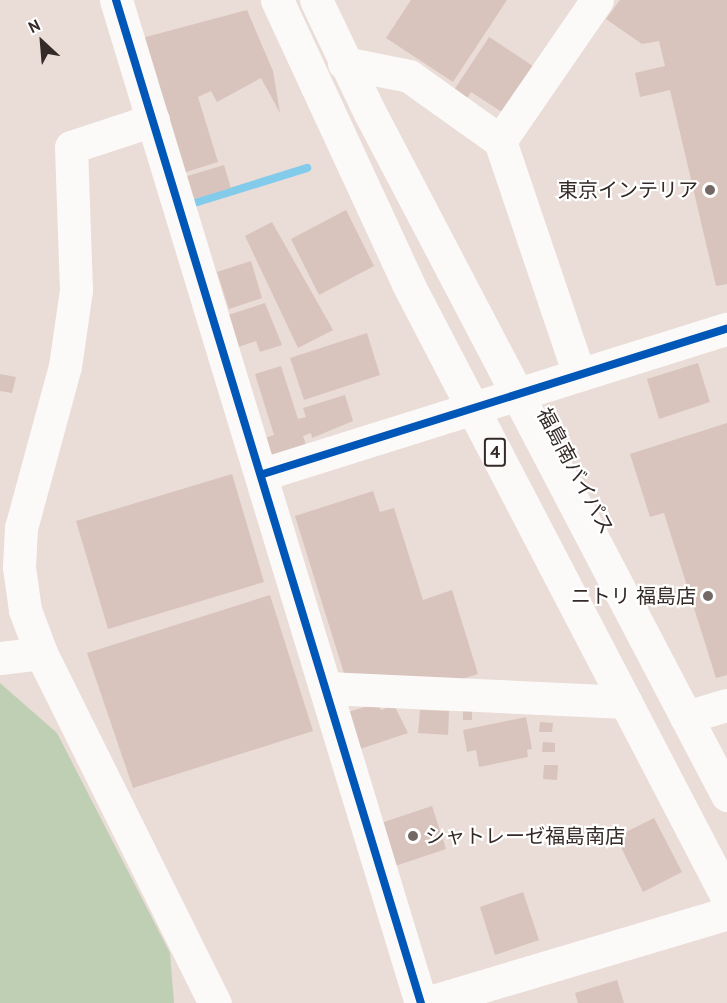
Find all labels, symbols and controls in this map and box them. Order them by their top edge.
north arrow [12,12,72,72]
text: N [25,15,43,37]
place label: 東京インテリア [558,178,698,202]
marker: 東京インテリア [703,183,717,197]
street label: 福島南バイパス [532,404,618,538]
road number: 4 [483,437,507,467]
place label: ニトリ 福島店 [571,584,696,608]
marker: ニトリ 福島店 [701,589,715,603]
place label: シャトレーゼ福島南店 [425,824,625,848]
marker: シャトレーゼ福島南店 [406,829,420,843]

